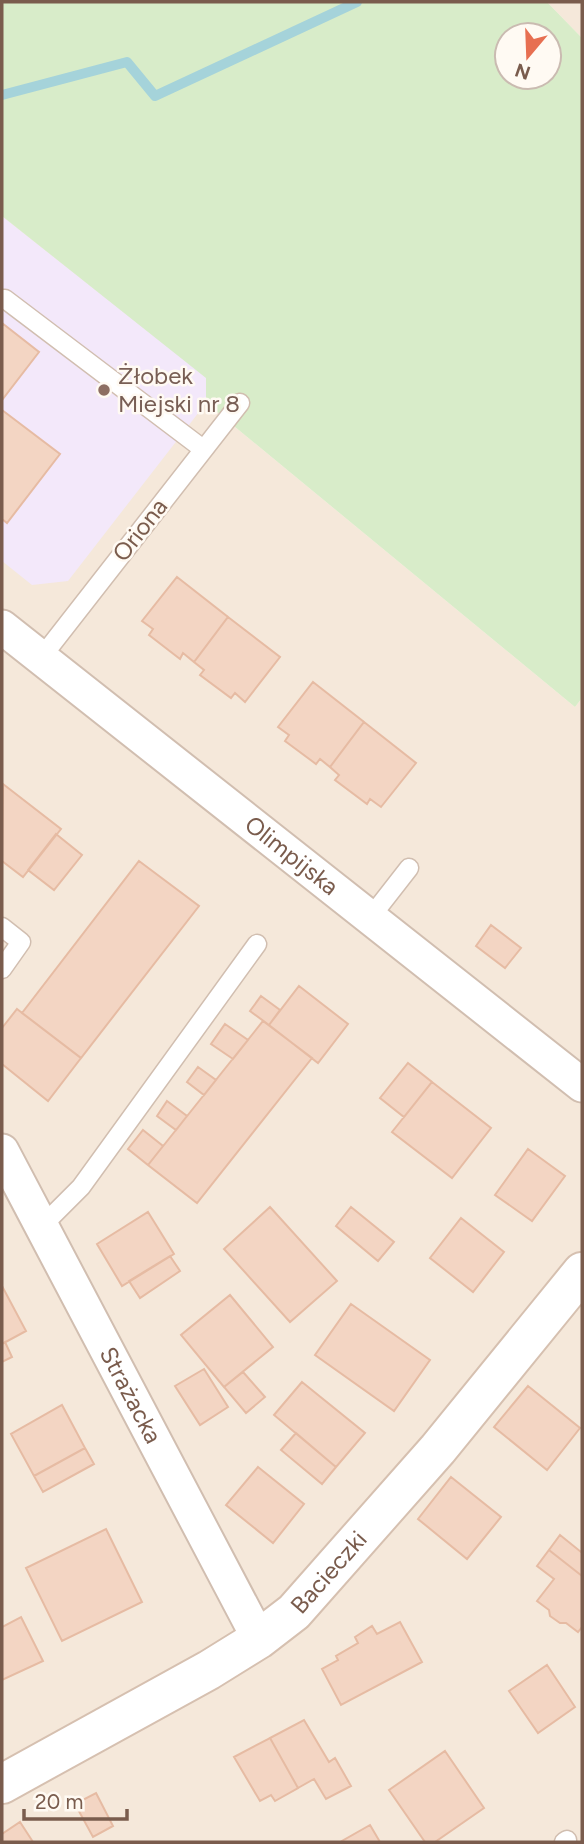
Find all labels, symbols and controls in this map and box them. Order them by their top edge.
north arrow [493,21,563,91]
text: N [512,58,533,85]
place label: Żłobek Miejski nr 8 [118,361,240,418]
marker: Żłobek Miejski nr 8 [96,382,112,398]
street label: Oriona [106,492,173,567]
street label: Olimpijska [239,810,344,901]
street label: Strażacka [94,1342,168,1448]
street label: Bacieczki [284,1525,373,1620]
scale bar [24,1778,128,1822]
text: 20 m [35,1789,83,1814]

